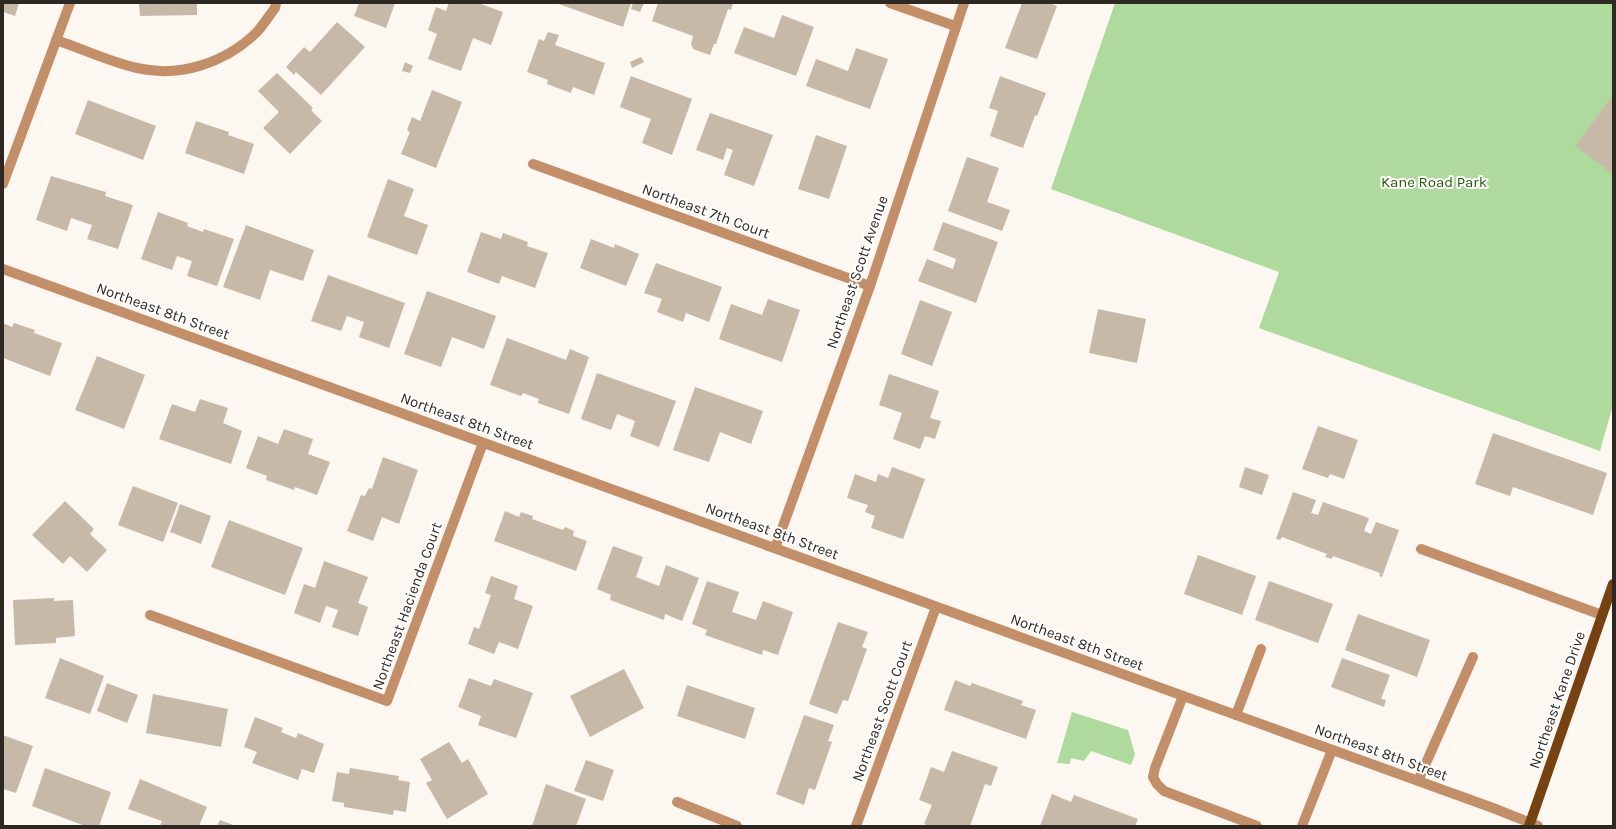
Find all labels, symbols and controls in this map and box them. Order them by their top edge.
park label: Kane Road Park [1381,173,1487,191]
street label: Northeast 7th Court [640,180,773,243]
street label: Northeast Scott Avenue [822,193,892,351]
street label: Northeast 8th Street [94,279,232,344]
street label: Northeast 8th Street [398,389,536,454]
street label: Northeast 8th Street [703,499,841,564]
street label: Northeast Hacienda Court [368,519,446,692]
street label: Northeast 8th Street [1008,610,1146,675]
street label: Northeast Kane Drive [1525,629,1589,771]
street label: Northeast Scott Court [848,638,916,784]
street label: Northeast 8th Street [1312,720,1450,785]

